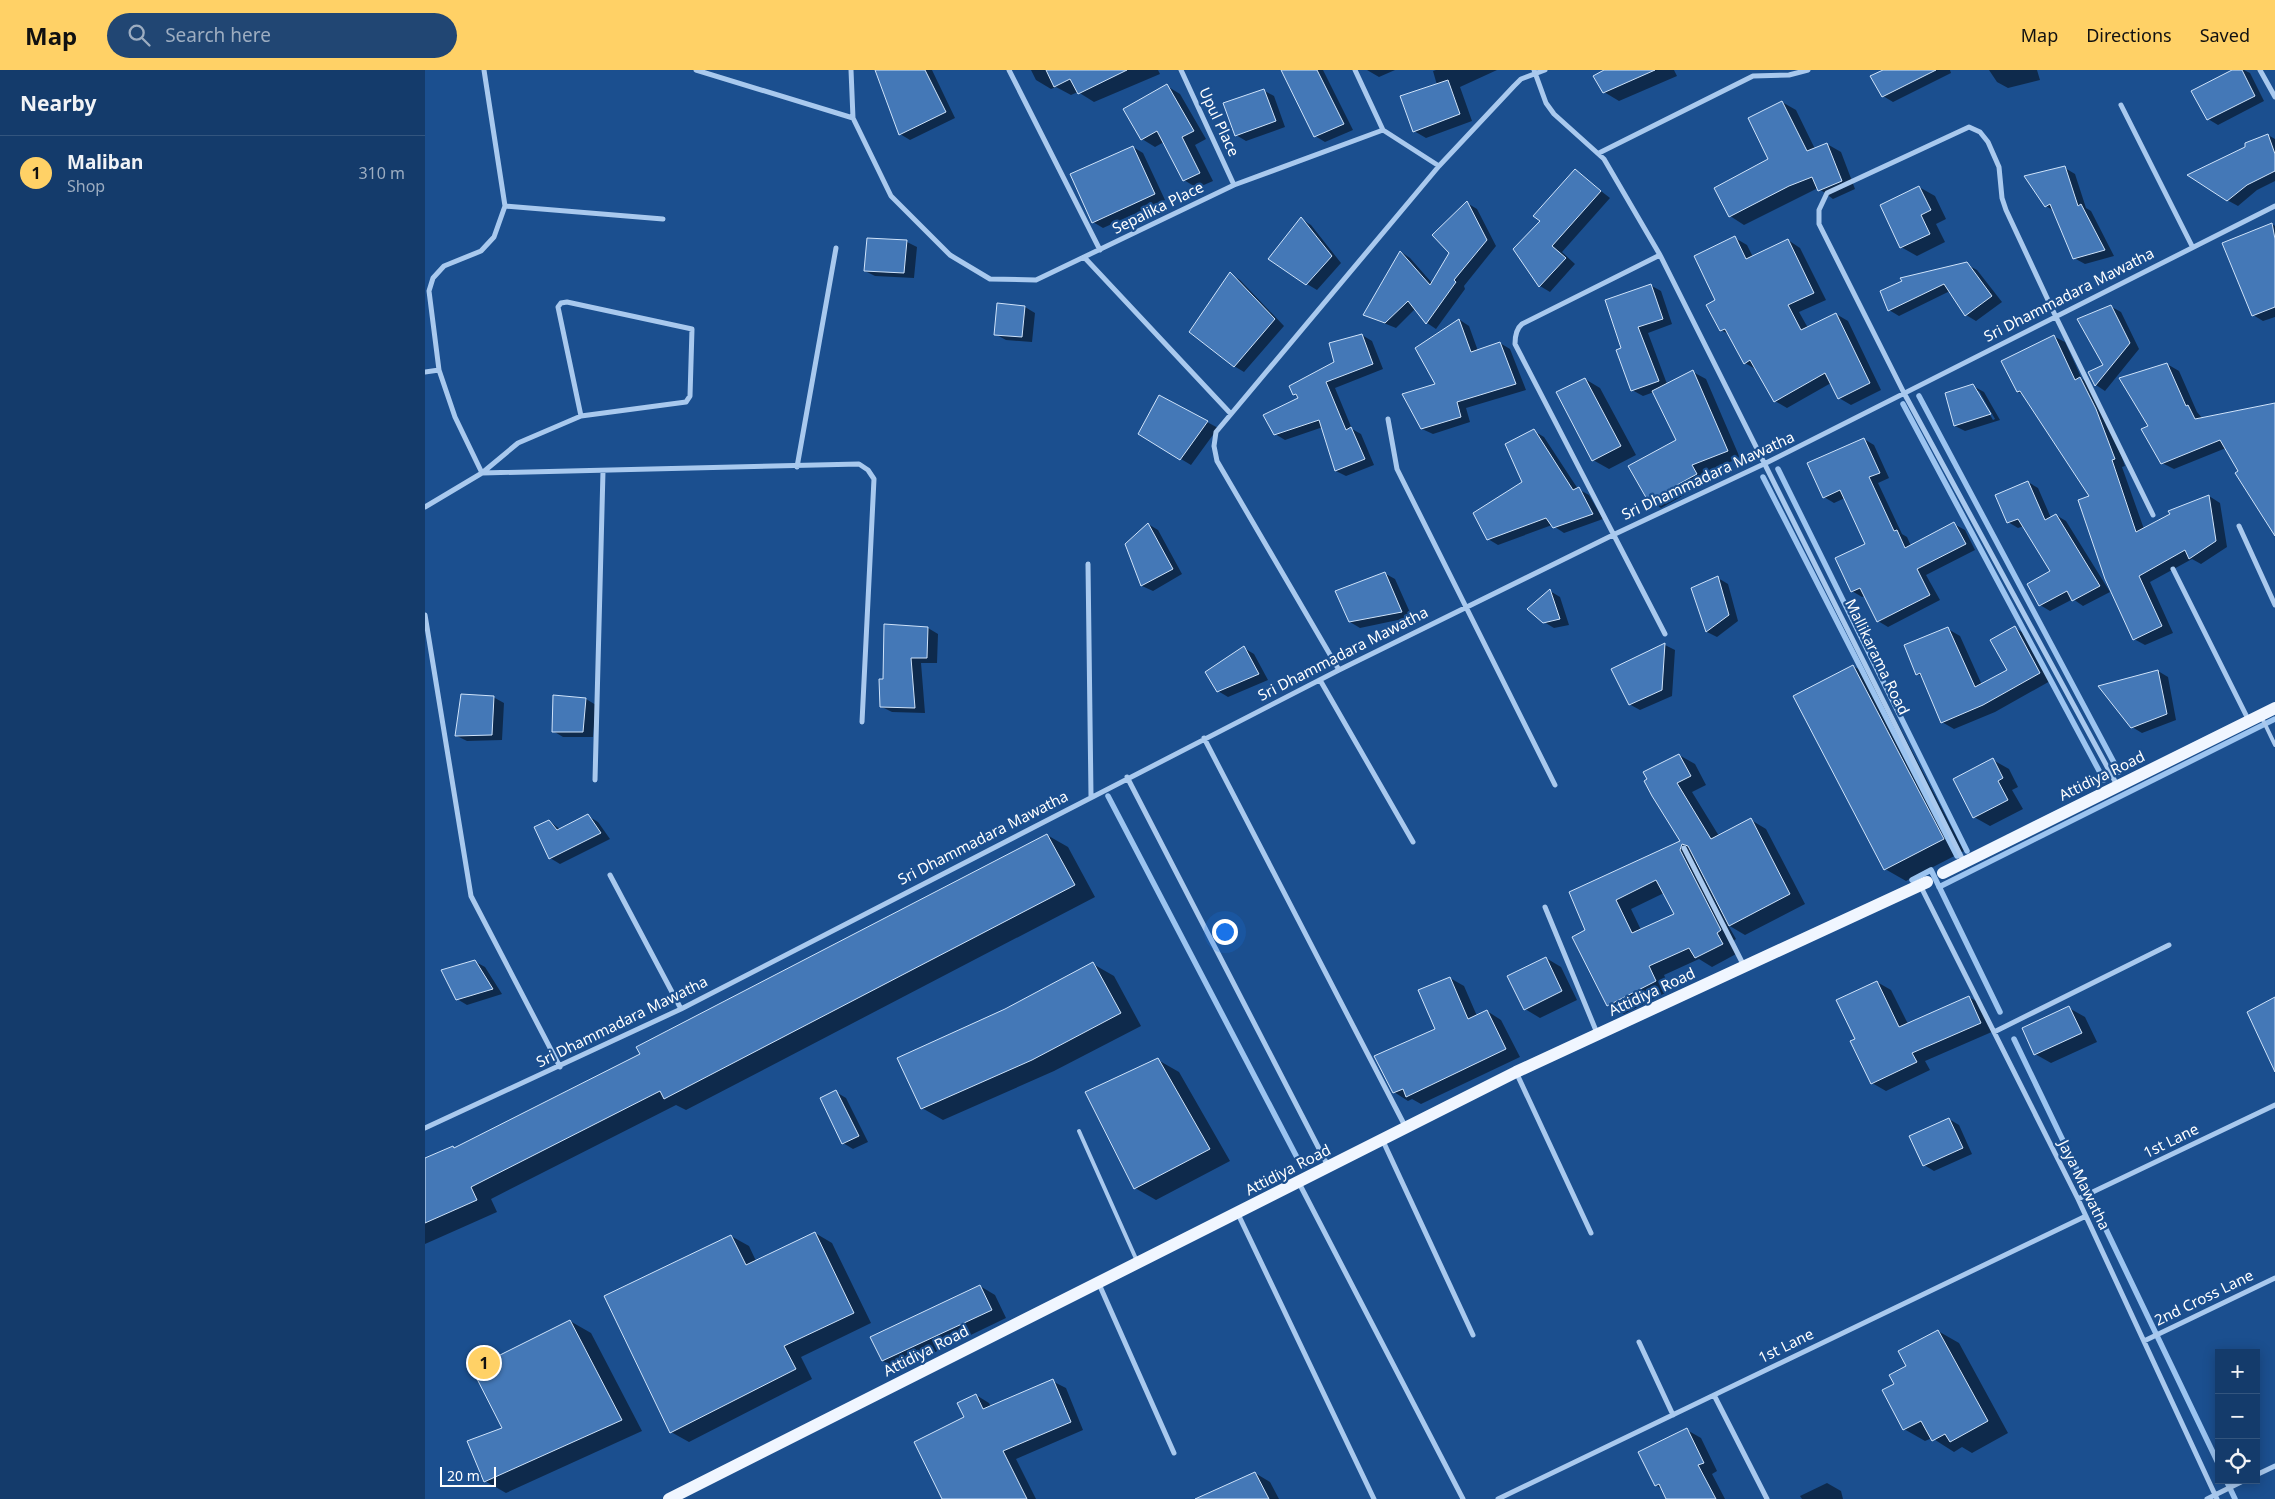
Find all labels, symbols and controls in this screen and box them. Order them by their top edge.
search box [107,13,457,58]
text: Map [25,19,77,52]
icon: search [125,21,153,49]
text: Search here [165,22,271,48]
text: Map [2021,23,2058,47]
text: Directions [2086,23,2172,47]
text: Saved [2200,23,2250,47]
street label: Upul Place [1195,84,1245,159]
text: Nearby [20,89,96,117]
text: Maliban [67,149,143,175]
text: 1 [31,162,41,184]
text: 310 m [358,162,405,184]
text: Shop [67,175,105,197]
street label: Sepalika Place [1108,176,1207,238]
street label: Sri Dhammadara Mawatha [1980,242,2157,346]
street label: Sri Dhammadara Mawatha [1618,426,1797,524]
street label: Mallikarama Road [1841,595,1915,718]
street label: Sri Dhammadara Mawatha [1254,601,1431,705]
street label: Attidiya Road [2055,746,2148,805]
street label: Sri Dhammadara Mawatha [894,785,1071,889]
your location [1212,919,1238,945]
street label: Attidiya Road [1605,962,1698,1020]
street label: Sri Dhammadara Mawatha [532,971,711,1071]
street label: 1st Lane [2140,1118,2202,1162]
street label: Jaya Mawatha [2054,1134,2115,1233]
street label: Attidiya Road [1241,1139,1334,1199]
street label: 2nd Cross Lane [2151,1265,2256,1330]
street label: Attidiya Road [879,1320,972,1380]
street label: 1st Lane [1755,1323,1817,1367]
pin: 1 [468,1344,500,1382]
map controls [2215,1349,2260,1484]
button: + [2215,1349,2260,1394]
button: − [2215,1394,2260,1439]
button: locate [2215,1439,2260,1484]
scale bar [440,1464,496,1487]
text: 20 m [447,1466,480,1485]

